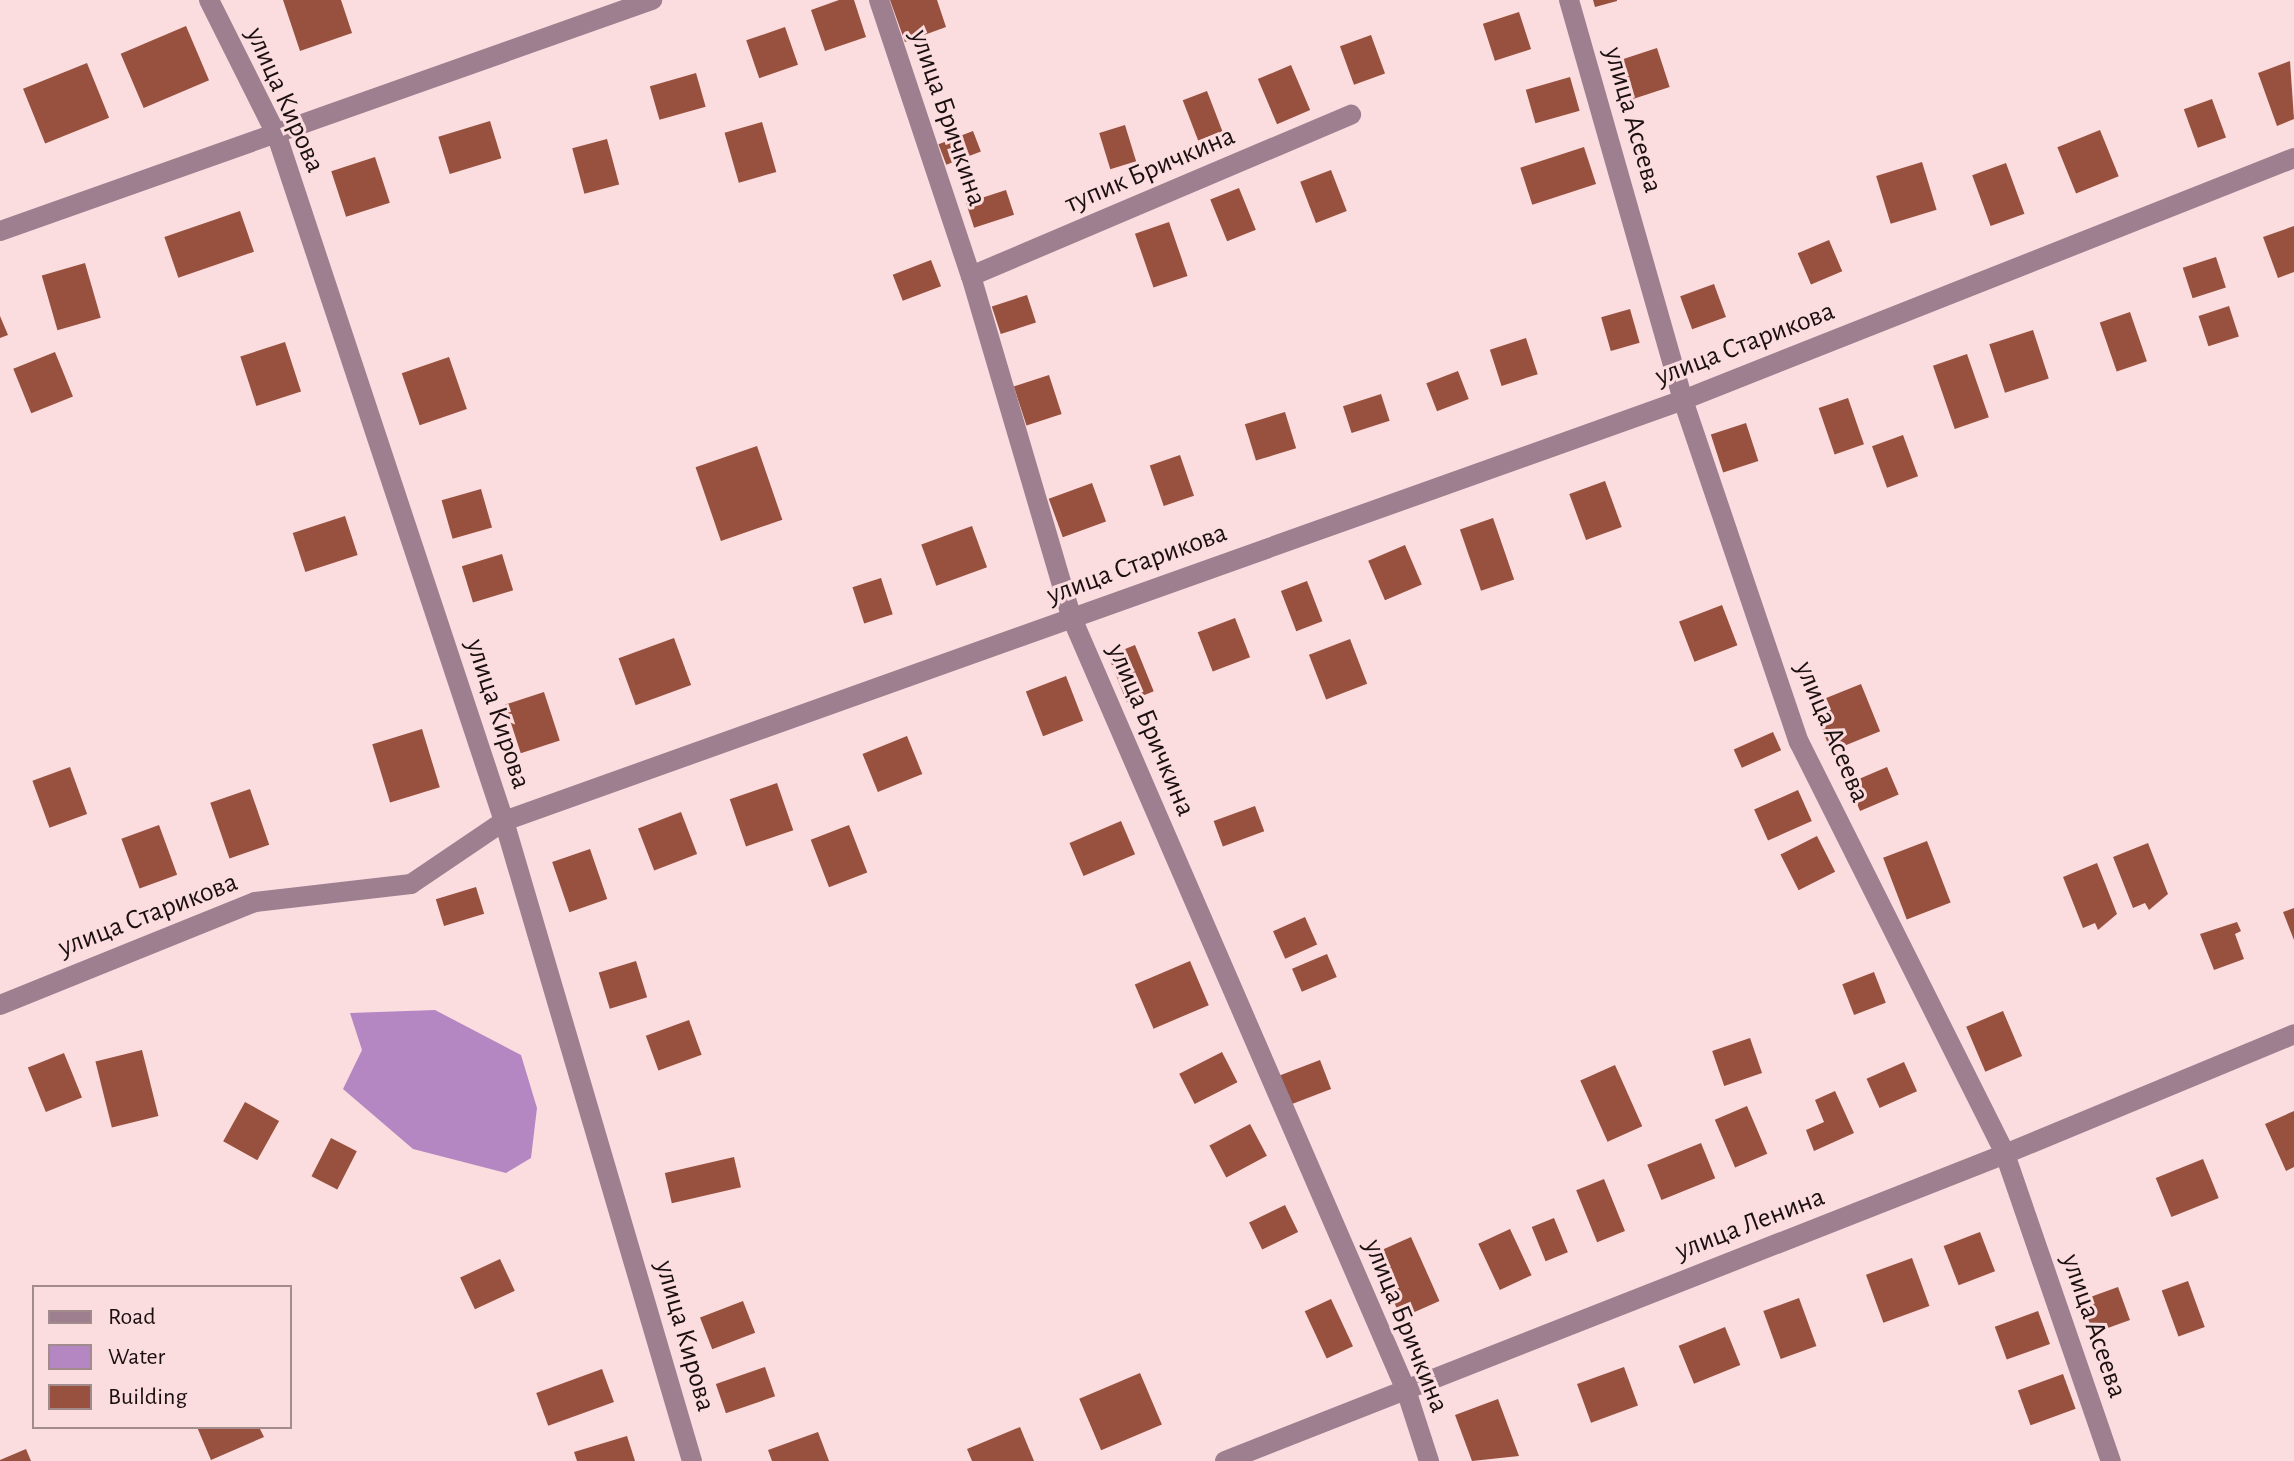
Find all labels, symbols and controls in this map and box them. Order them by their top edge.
street label: улица Кирова [238,22,332,178]
street label: улица Бричкина [902,26,994,210]
street label: улица Асеева [1596,43,1670,197]
street label: тупик Бричкина [1060,119,1240,221]
street label: улица Старикова [1651,294,1839,394]
street label: улица Старикова [1042,516,1232,612]
street label: улица Кирова [458,635,538,793]
street label: улица Бричкина [1100,639,1202,821]
street label: улица Асеева [1787,656,1877,808]
street label: улица Старикова [54,865,242,965]
street label: улица Ленина [1671,1180,1829,1268]
street label: улица Бричкина [1356,1234,1456,1418]
street label: улица Асеева [2054,1250,2134,1402]
street label: улица Кирова [647,1257,723,1415]
legend [32,1285,292,1429]
text: Road [108,1305,156,1329]
text: Water [108,1345,165,1369]
text: Building [108,1385,187,1409]

